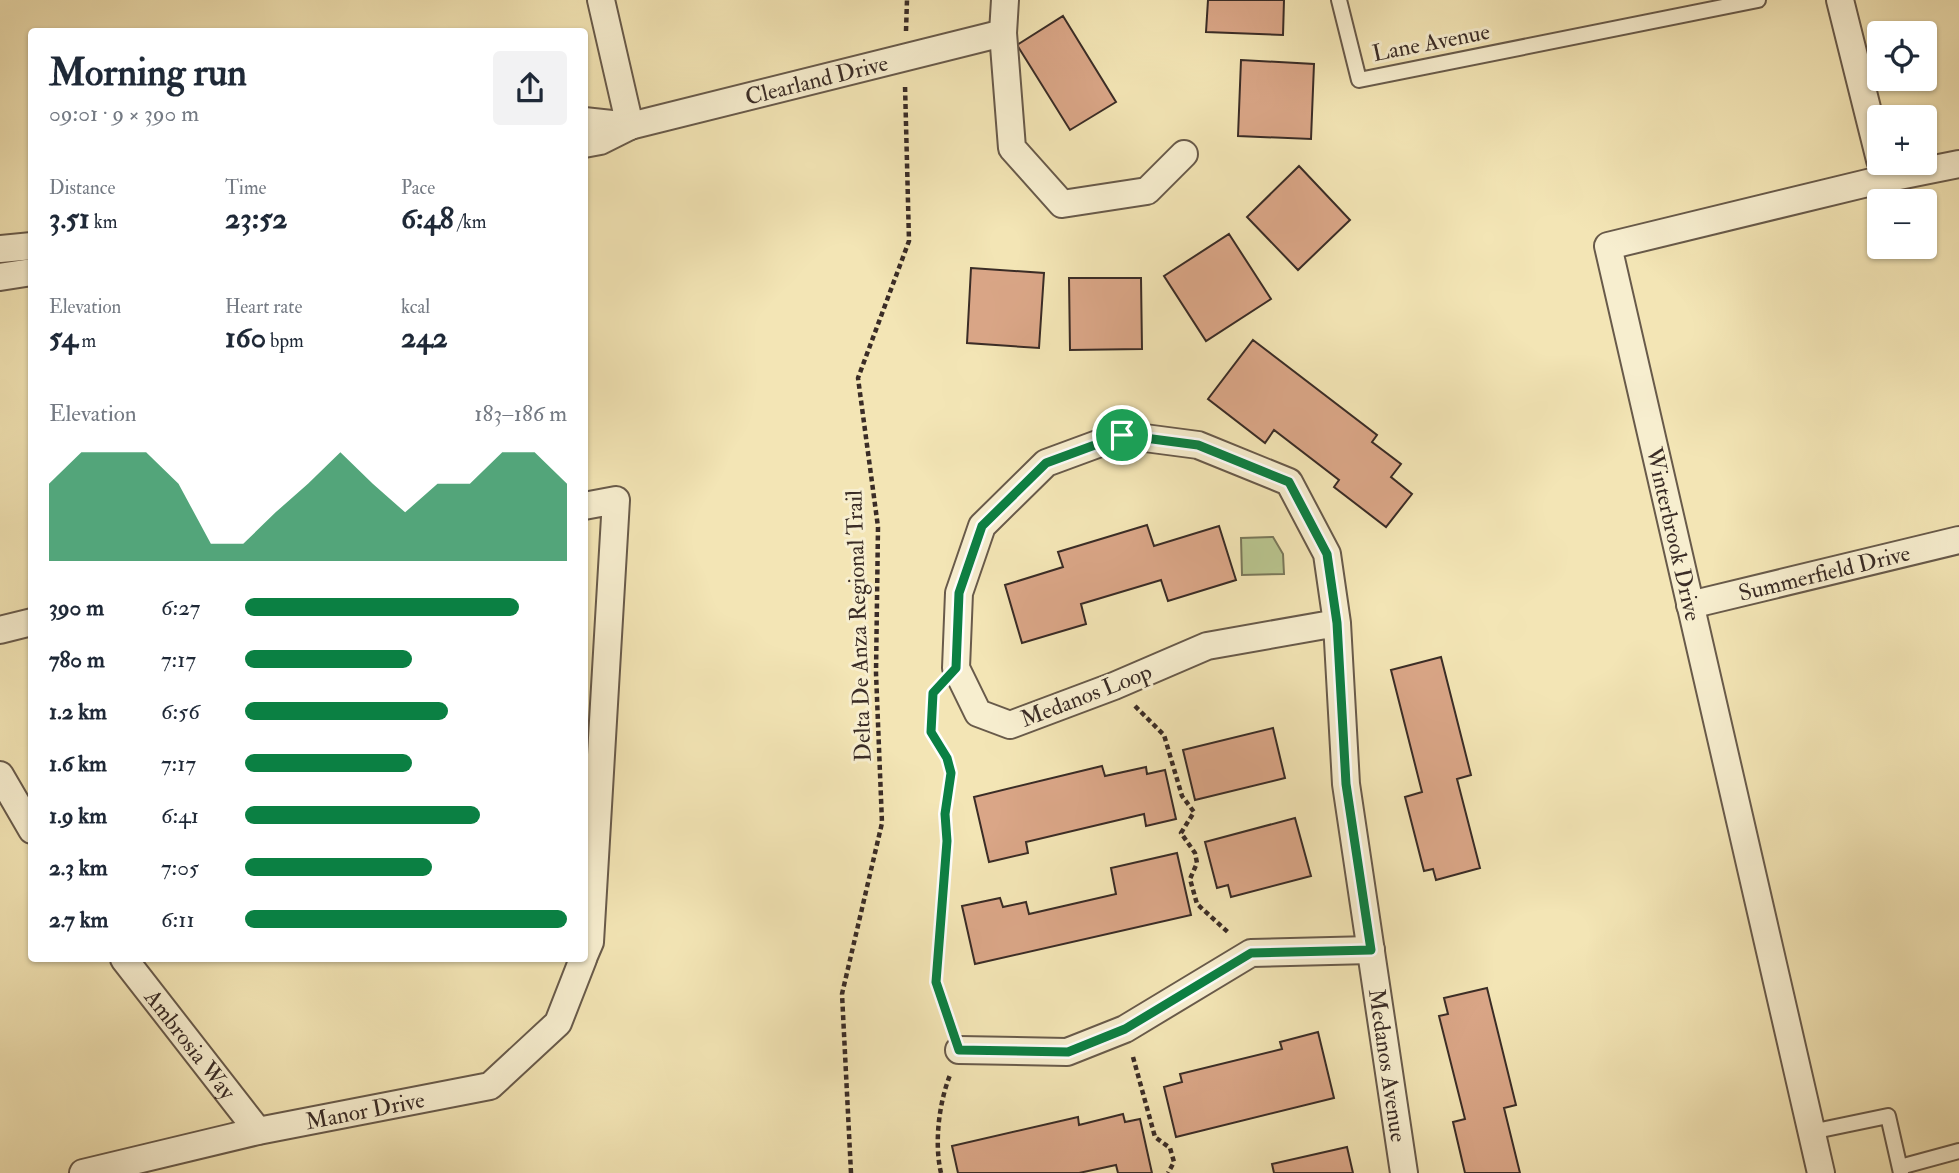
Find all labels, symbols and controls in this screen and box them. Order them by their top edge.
street label: Lane Avenue [1370,17,1493,68]
map controls [1867,21,1937,259]
button: locate [1867,21,1937,91]
street label: Clearland Drive [742,48,891,112]
text: Morning run [49,49,247,97]
button: share [493,51,567,125]
text: 09:01 · 9 × 390 m [49,99,199,128]
button: + [1867,105,1937,175]
text: Distance [49,176,115,200]
text: Time [225,176,267,200]
text: Pace [401,176,435,200]
button: − [1867,189,1937,259]
text: 3.51 [49,200,90,237]
text: 23:52 [225,200,287,237]
text: 6:48 [401,200,454,237]
text: km [90,210,118,234]
text: /km [454,210,487,234]
text: Elevation [49,295,121,319]
text: Heart rate [225,295,302,319]
text: kcal [401,295,430,319]
text: 54 [49,319,78,356]
text: 160 [225,319,266,356]
text: 242 [401,319,448,356]
text: m [78,329,96,353]
text: bpm [266,329,304,353]
text: Elevation [49,399,137,428]
text: 183–186 m [474,399,567,428]
pin [1092,405,1152,465]
icon: arrive [1103,416,1141,454]
street label: Winterbrook Drive [1639,444,1708,624]
street label: Delta De Anza Regional Trail [839,490,878,762]
street label: Summerfield Drive [1736,538,1913,608]
text: 390 m [49,593,104,622]
text: 6:27 [161,593,200,622]
text: 780 m [49,645,105,674]
text: 7:17 [161,645,196,674]
street label: Medanos Loop [1016,657,1156,735]
text: 1.2 km [49,697,107,726]
text: 6:56 [161,697,200,726]
text: 1.6 km [49,749,107,778]
text: 7:17 [161,749,196,778]
text: 1.9 km [49,801,107,830]
text: 6:41 [161,801,199,830]
text: 2.3 km [49,853,108,882]
text: 7:05 [161,853,199,882]
text: 2.7 km [49,905,108,934]
text: 6:11 [161,905,195,934]
street label: Ambrosia Way [137,983,243,1106]
street label: Medanos Avenue [1362,987,1413,1144]
street label: Manor Drive [303,1085,427,1136]

